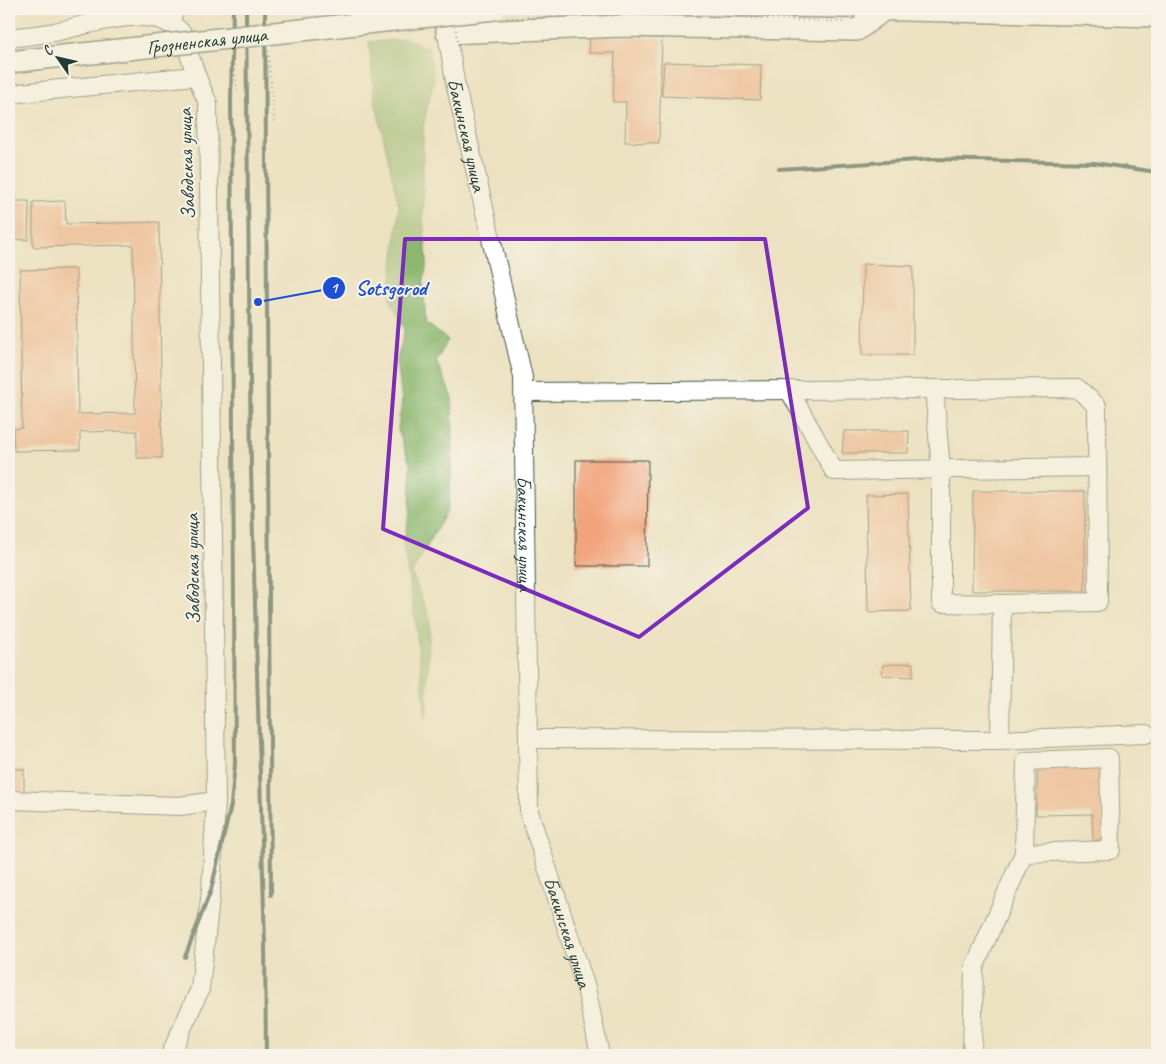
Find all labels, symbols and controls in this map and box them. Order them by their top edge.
street label: Грозненская улица [145,22,270,60]
north arrow [32,32,82,82]
text: С [39,42,58,59]
street label: Бакинская улица [442,77,492,195]
street label: Заводская улица [172,107,201,220]
callout: Sotsgorod [321,270,437,306]
text: Sotsgorod [356,275,430,301]
text: 1 [331,279,340,298]
street label: Бакинская улица [511,476,538,593]
street label: Заводская улица [179,512,206,625]
street label: Бакинская улица [538,874,598,992]

